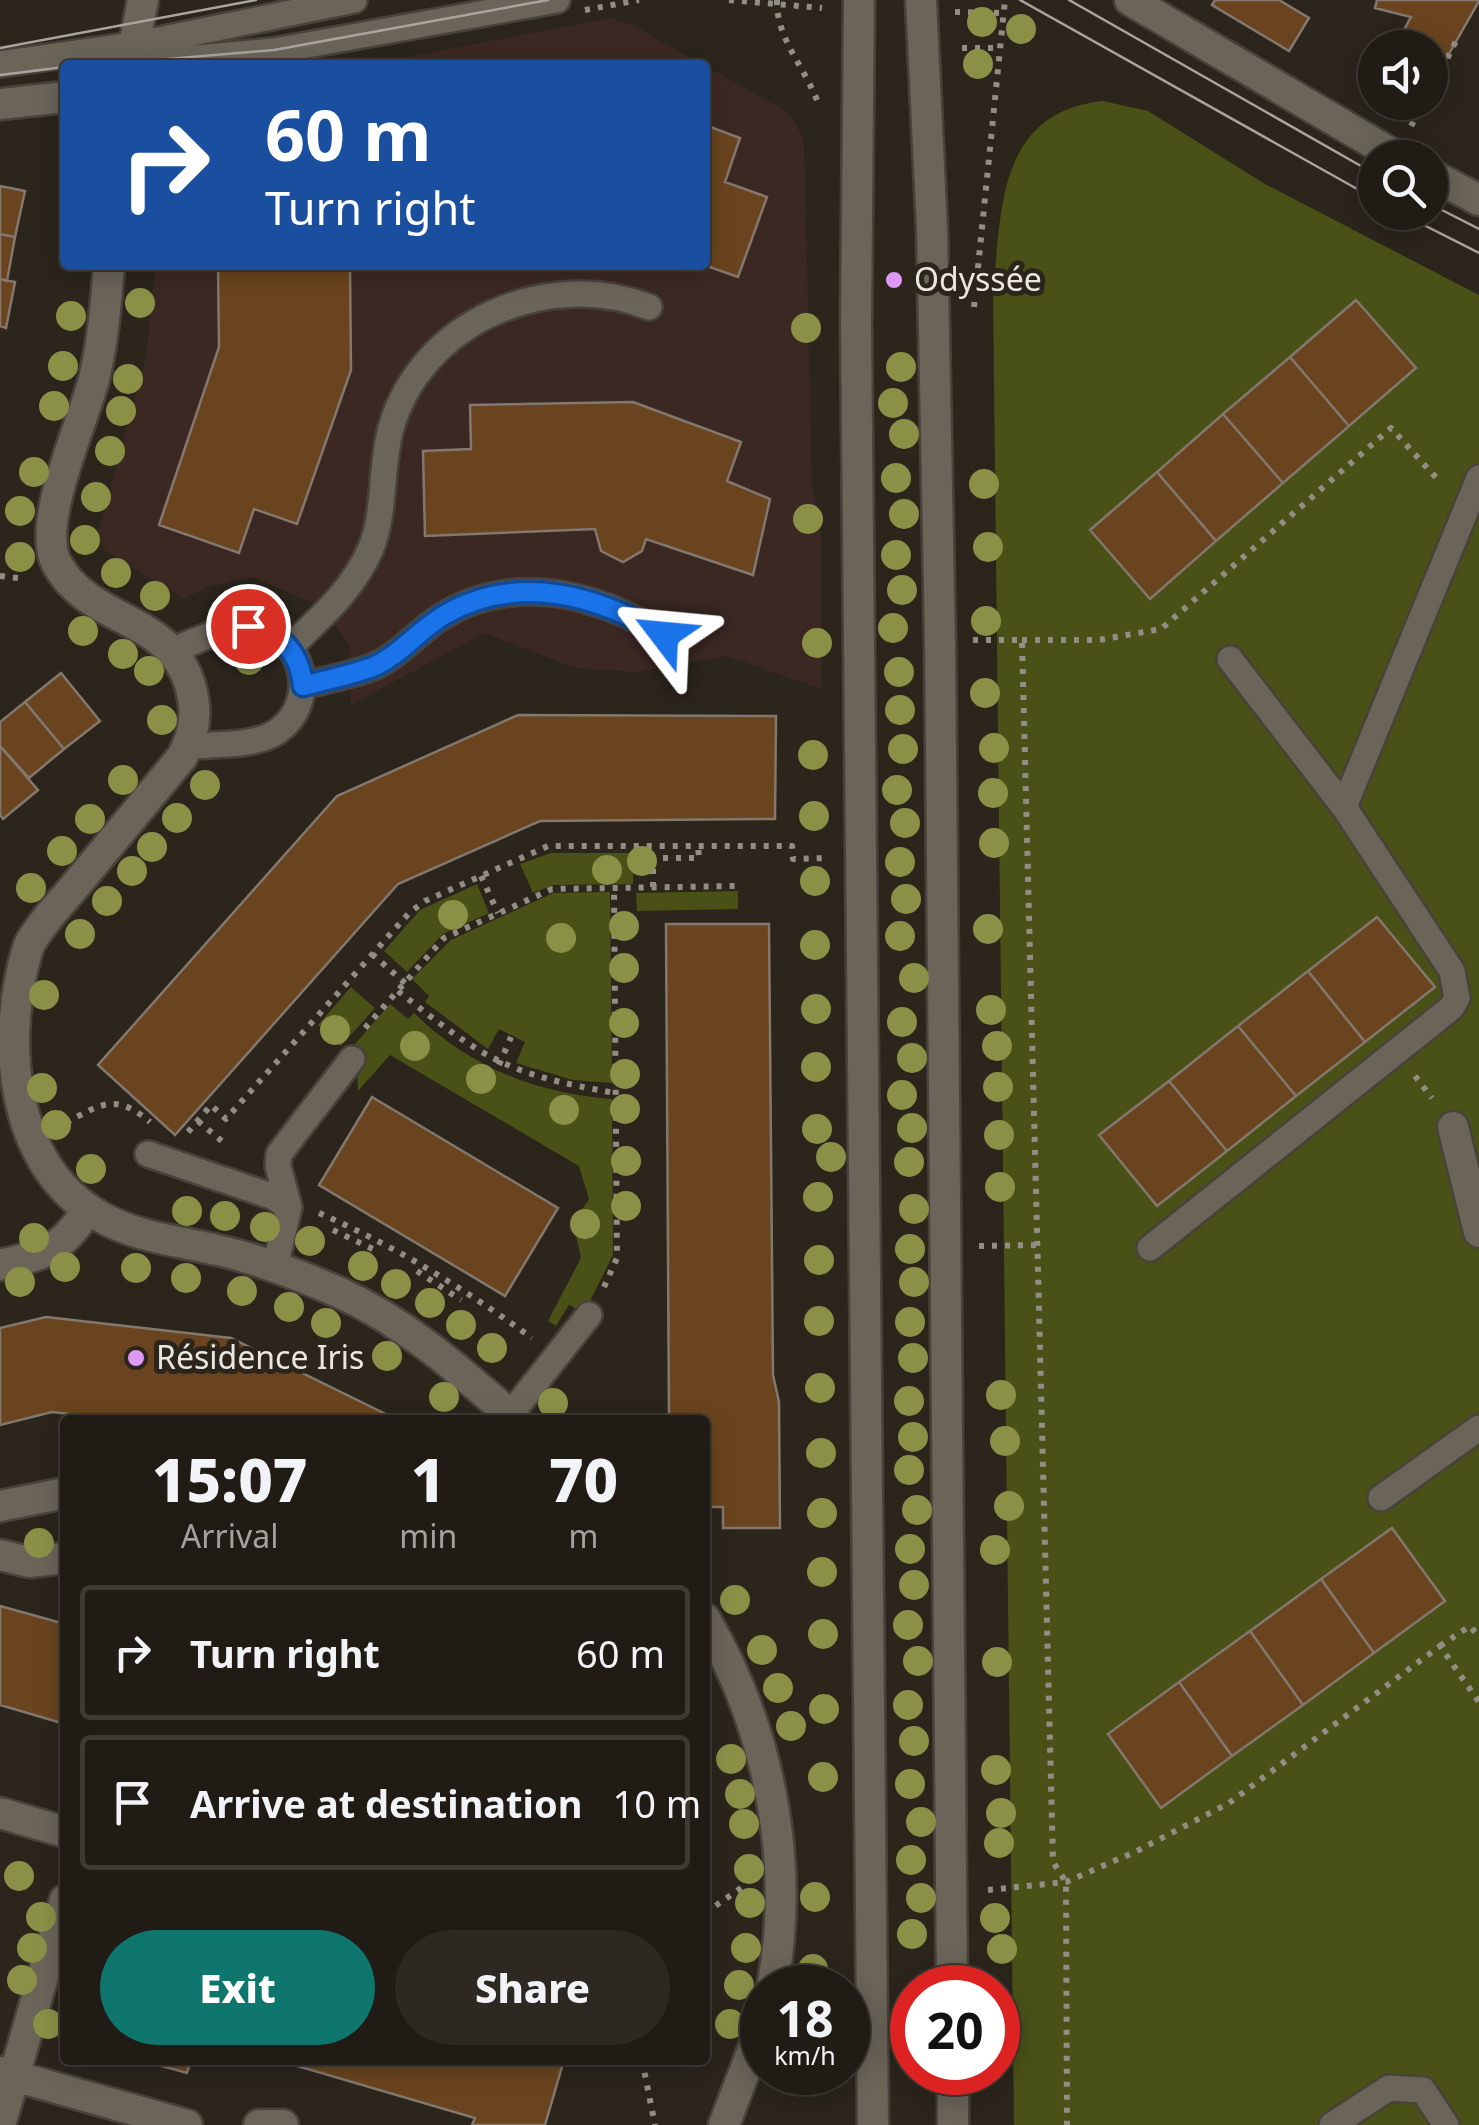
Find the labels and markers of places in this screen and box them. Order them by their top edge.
place label: Odyssée [914,257,1042,300]
marker: Odyssée [883,269,905,291]
pin [206,584,291,669]
place label: Résidence Iris [156,1335,364,1378]
marker: Résidence Iris [125,1347,147,1369]

